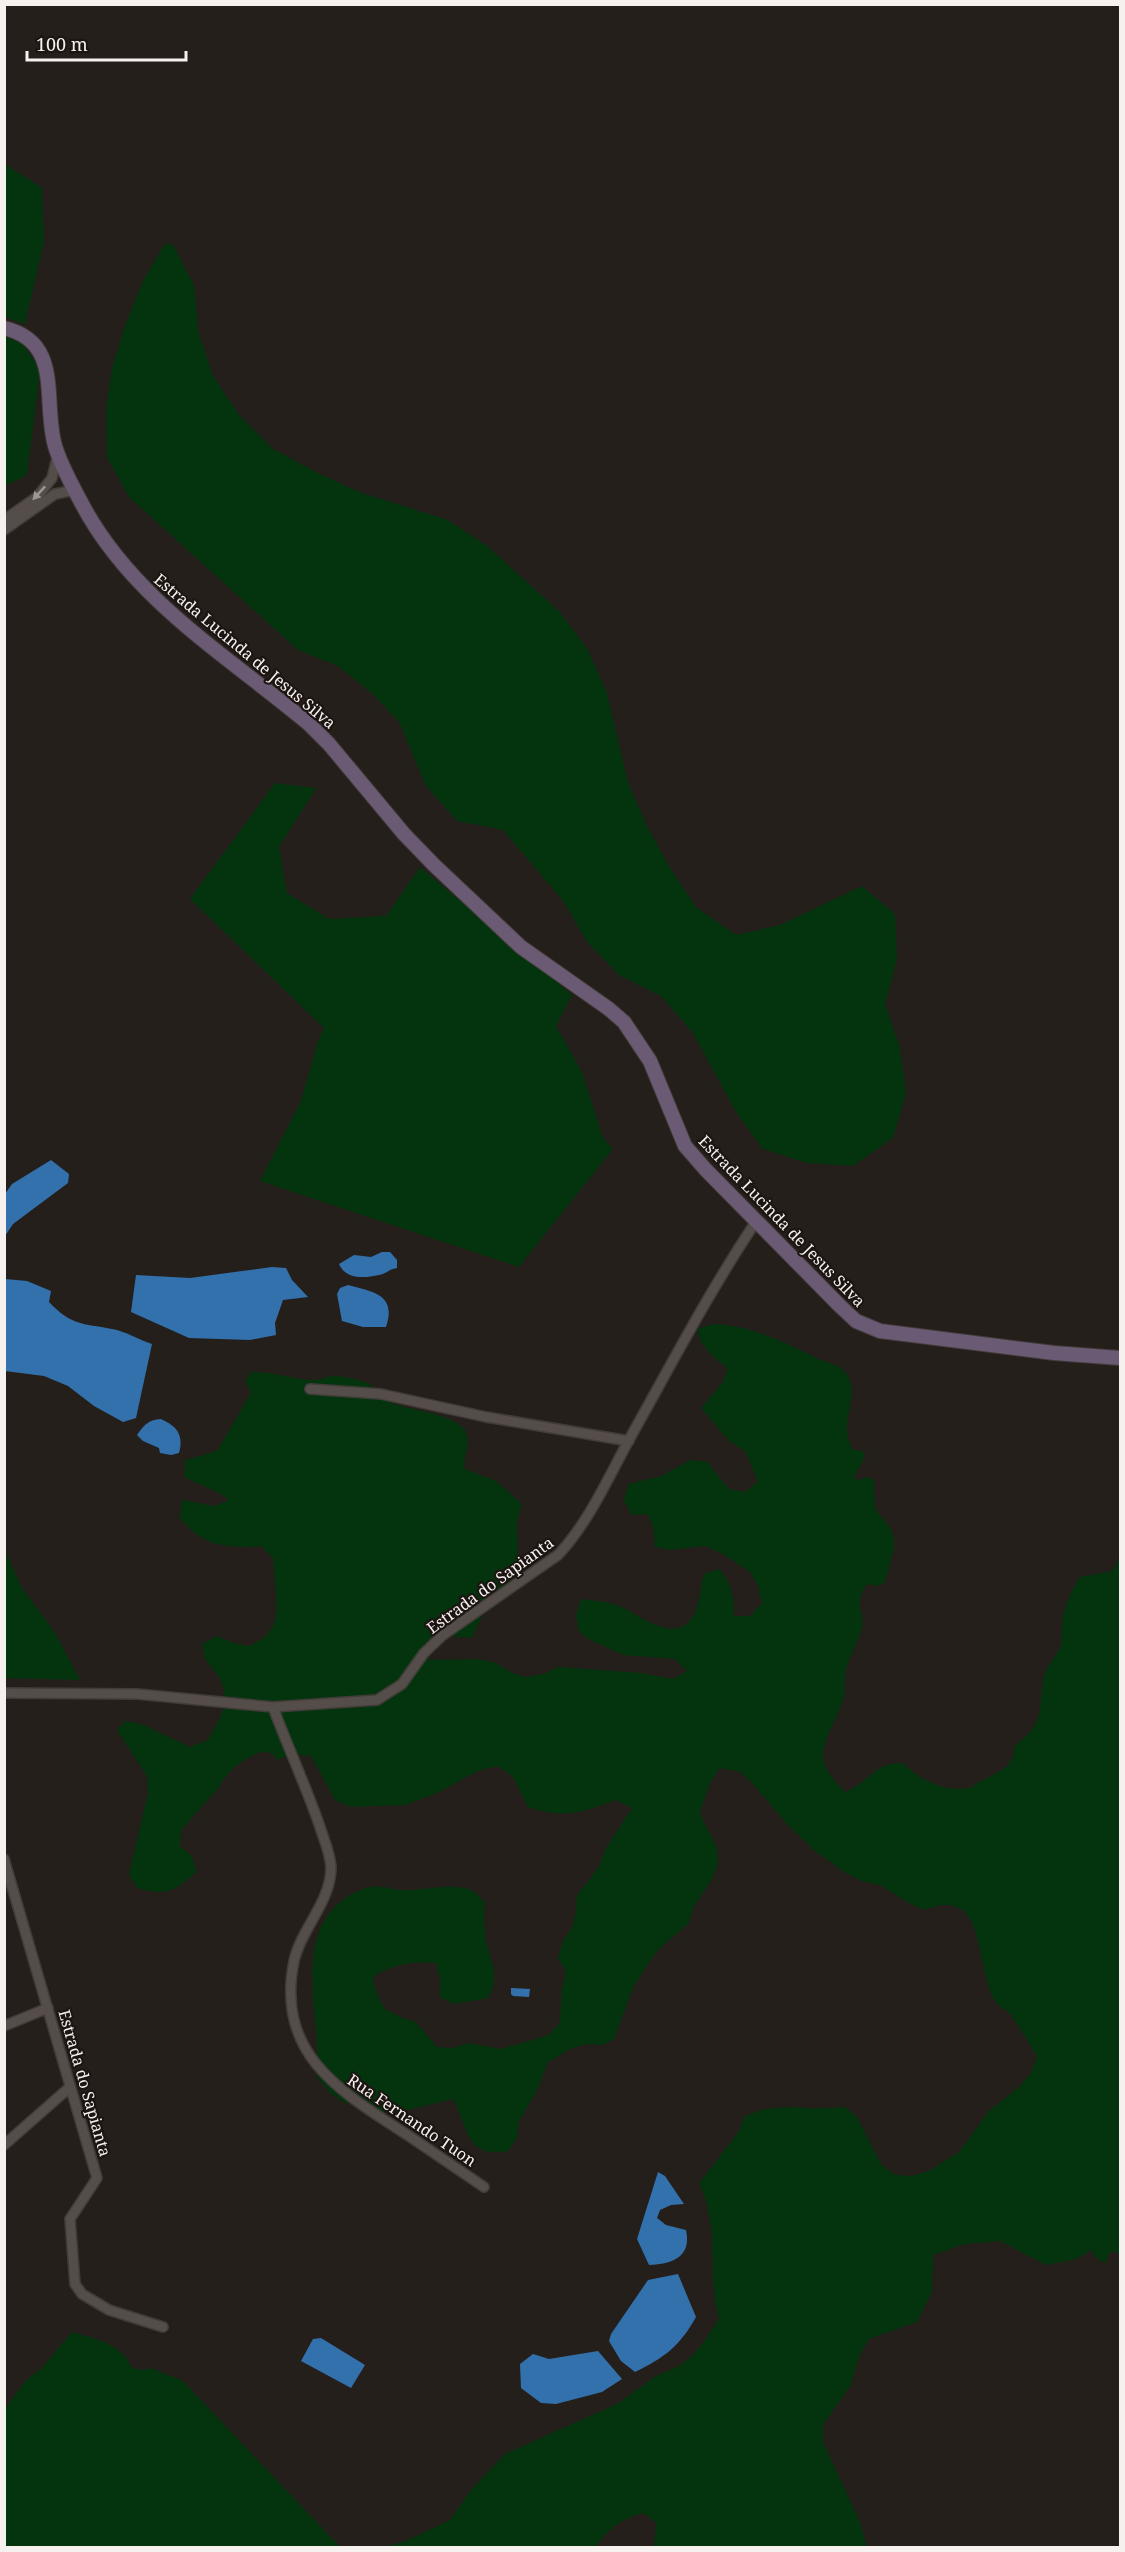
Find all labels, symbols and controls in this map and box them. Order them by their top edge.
scale bar [27,24,186,62]
text: 100 m [36,32,88,56]
one-way arrow [32,485,46,500]
street label: Estrada Lucinda de Jesus Silva [149,568,341,734]
street label: Estrada Lucinda de Jesus Silva [694,1130,870,1312]
street label: Estrada do Sapianta [422,1531,558,1639]
street label: Estrada do Sapianta [53,2007,117,2159]
street label: Rua Fernando Tuon [343,2069,481,2171]

